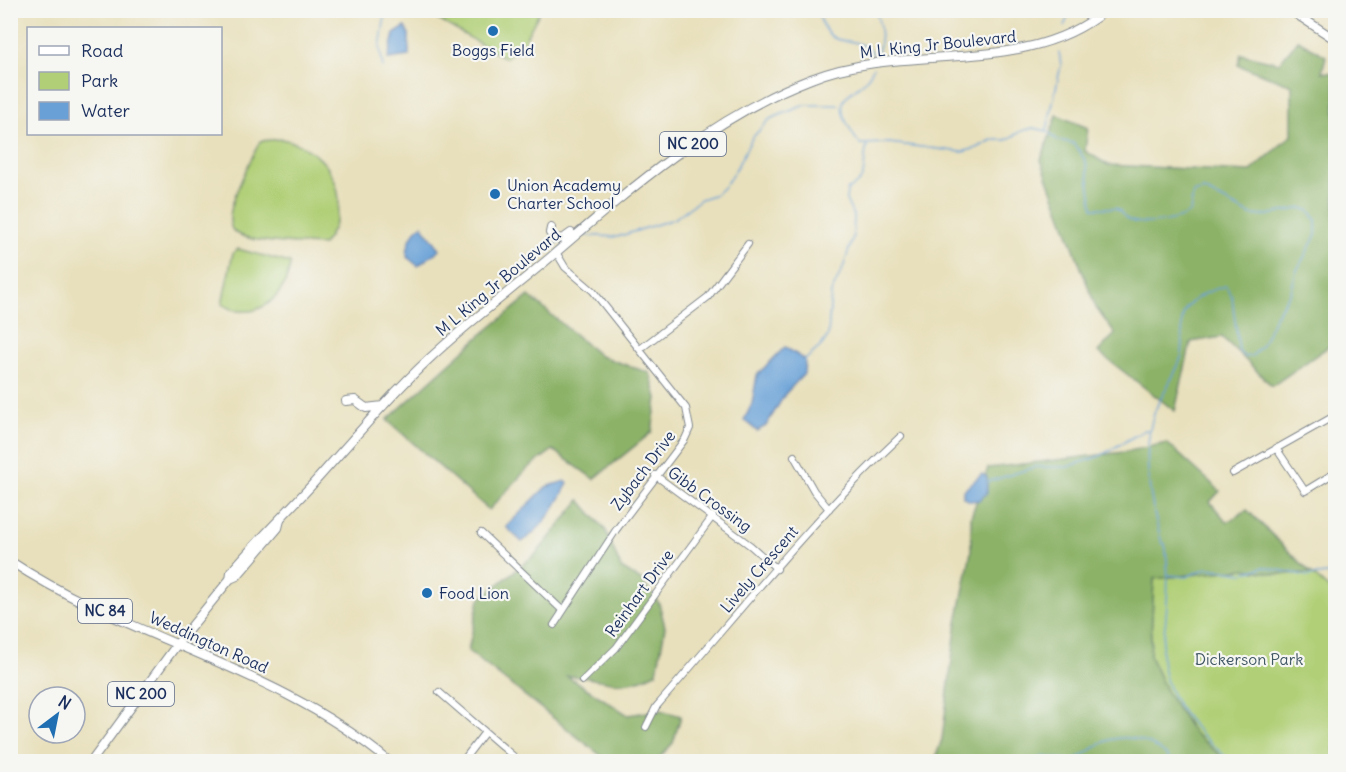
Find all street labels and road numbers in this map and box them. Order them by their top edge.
street label: M L King Jr Boulevard [859,26,1017,62]
road number: NC 200 [660,132,726,156]
street label: M L King Jr Boulevard [431,224,565,340]
street label: Zybach Drive [607,426,679,514]
street label: Gibb Crossing [664,462,756,536]
street label: Lively Crescent [716,521,803,617]
street label: Reinhart Drive [601,545,677,641]
road number: NC 84 [78,599,132,623]
street label: Weddington Road [146,607,272,677]
road number: NC 200 [108,682,174,706]

